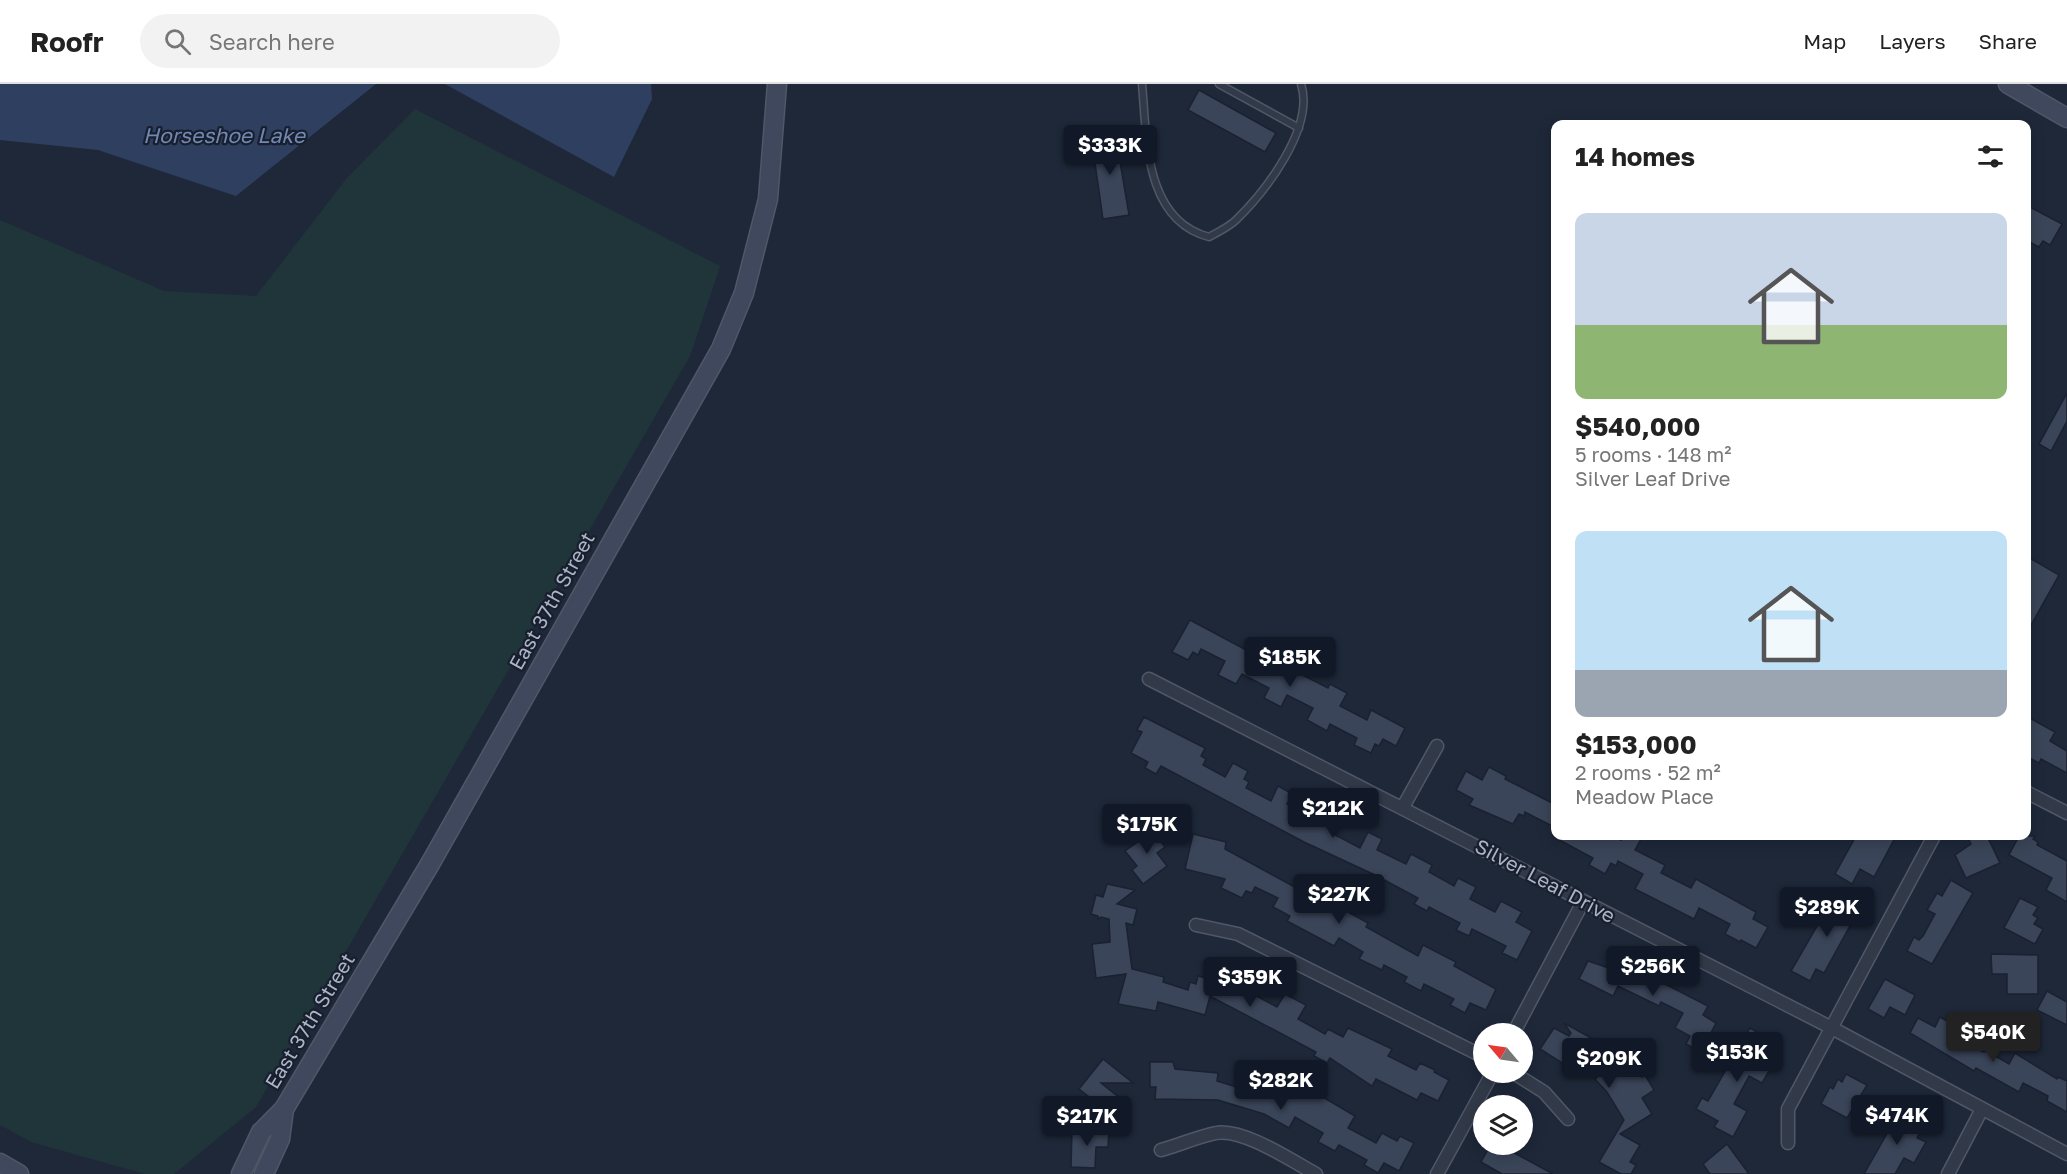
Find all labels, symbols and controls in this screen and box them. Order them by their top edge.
search box [140,14,560,68]
text: Roofr [30,25,104,58]
icon: search [161,25,194,58]
text: Search here [209,28,335,55]
text: Map [1803,28,1846,54]
text: Layers [1879,28,1946,54]
text: Share [1979,28,2037,54]
water label: Horseshoe Lake [143,122,307,148]
pin: $333K [1068,125,1152,176]
text: $333K [1078,132,1142,156]
icon: filters [1974,140,2007,173]
text: 14 homes [1575,141,1695,172]
icon: home [1737,252,1845,360]
text: $540,000 [1575,411,1700,442]
text: 5 rooms · 148 m² [1575,442,1732,466]
text: Silver Leaf Drive [1575,466,1730,490]
street label: East 37th Street [503,527,599,674]
icon: home [1737,570,1845,678]
pin: $185K [1248,637,1332,688]
text: $185K [1258,644,1322,668]
text: $153,000 [1575,729,1697,760]
text: 2 rooms · 52 m² [1575,760,1721,784]
text: Meadow Place [1575,784,1714,808]
pin: $212K [1291,788,1375,839]
text: $212K [1302,795,1364,819]
pin: $175K [1105,804,1189,855]
text: $175K [1116,811,1178,835]
street label: Silver Leaf Drive [1471,833,1620,927]
pin: $227K [1297,874,1381,925]
text: $227K [1307,881,1371,905]
pin: $289K [1785,887,1869,938]
text: $289K [1794,894,1860,918]
pin: $256K [1611,946,1695,997]
street label: East 37th Street [259,948,359,1093]
text: $256K [1621,953,1686,977]
pin: $359K [1208,957,1292,1008]
text: $359K [1218,964,1283,988]
pin: $540K [1951,1012,2035,1063]
text: $540K [1960,1019,2026,1043]
north arrow [1473,1023,1533,1083]
map controls [1473,1023,1533,1155]
pin: $153K [1695,1032,1779,1083]
pin: $209K [1567,1038,1651,1089]
text: $153K [1706,1039,1768,1063]
text: $209K [1576,1045,1642,1069]
pin: $282K [1239,1060,1323,1111]
text: $282K [1248,1067,1314,1091]
button: layers [1473,1095,1533,1155]
pin: $474K [1855,1095,1939,1146]
pin: $217K [1045,1096,1129,1147]
text: $474K [1865,1102,1929,1126]
text: $217K [1056,1103,1118,1127]

